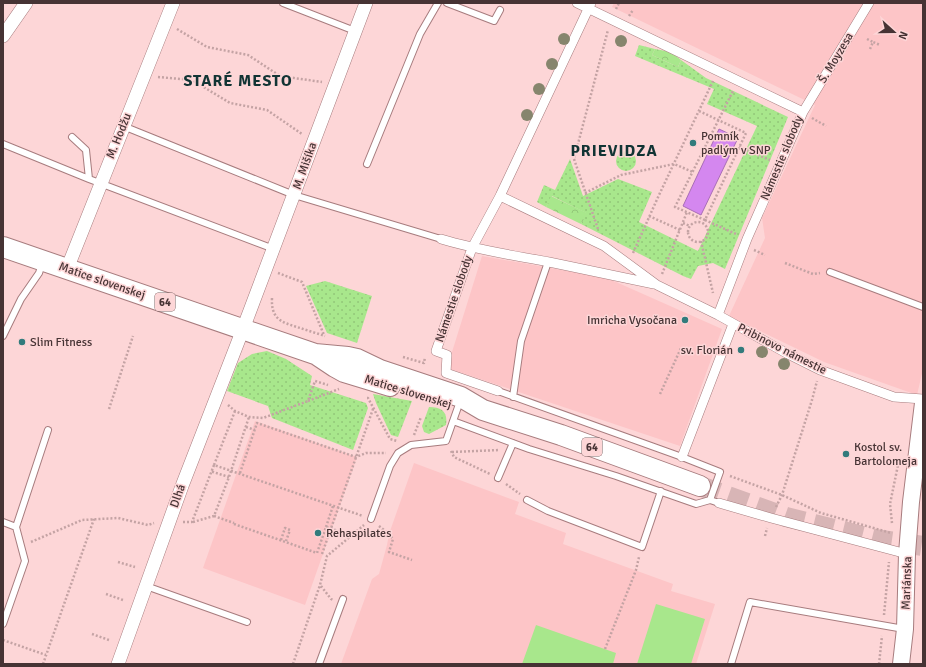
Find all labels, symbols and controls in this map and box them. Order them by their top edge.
north arrow [874,12,914,52]
street label: Š. Moyzesa [815,30,857,86]
text: N [895,30,910,41]
district label: STARÉ MESTO [183,71,293,91]
street label: M. Hodžu [103,111,135,161]
street label: Námestie slobody [757,113,807,203]
place label: Pomník padlým v SNP [701,129,771,158]
marker: Pomník padlým v SNP [688,138,698,148]
street label: M. Mišíka [290,140,320,192]
district label: PRIEVIDZA [570,141,658,161]
street label: Námestie slobody [432,253,476,344]
street label: Matice slovenskej [57,259,147,303]
road number: 64 [155,293,175,311]
place label: Imricha Vysočana [587,313,677,328]
marker: Imricha Vysočana [680,315,690,325]
street label: Pribinovo námestie [735,320,829,378]
place label: Slim Fitness [30,335,92,350]
marker: Slim Fitness [17,337,27,347]
place label: sv. Florián [681,343,733,358]
marker: sv. Florián [736,345,746,355]
street label: Matice slovenskej [363,372,453,412]
road number: 64 [582,438,602,456]
place label: Kostol sv. Bartolomeja [854,440,917,469]
marker: Kostol sv. Bartolomeja [841,449,851,459]
street label: Dlhá [167,482,189,510]
place label: Rehaspilates [326,526,391,541]
marker: Rehaspilates [313,528,323,538]
street label: Mariánska [899,556,915,610]

